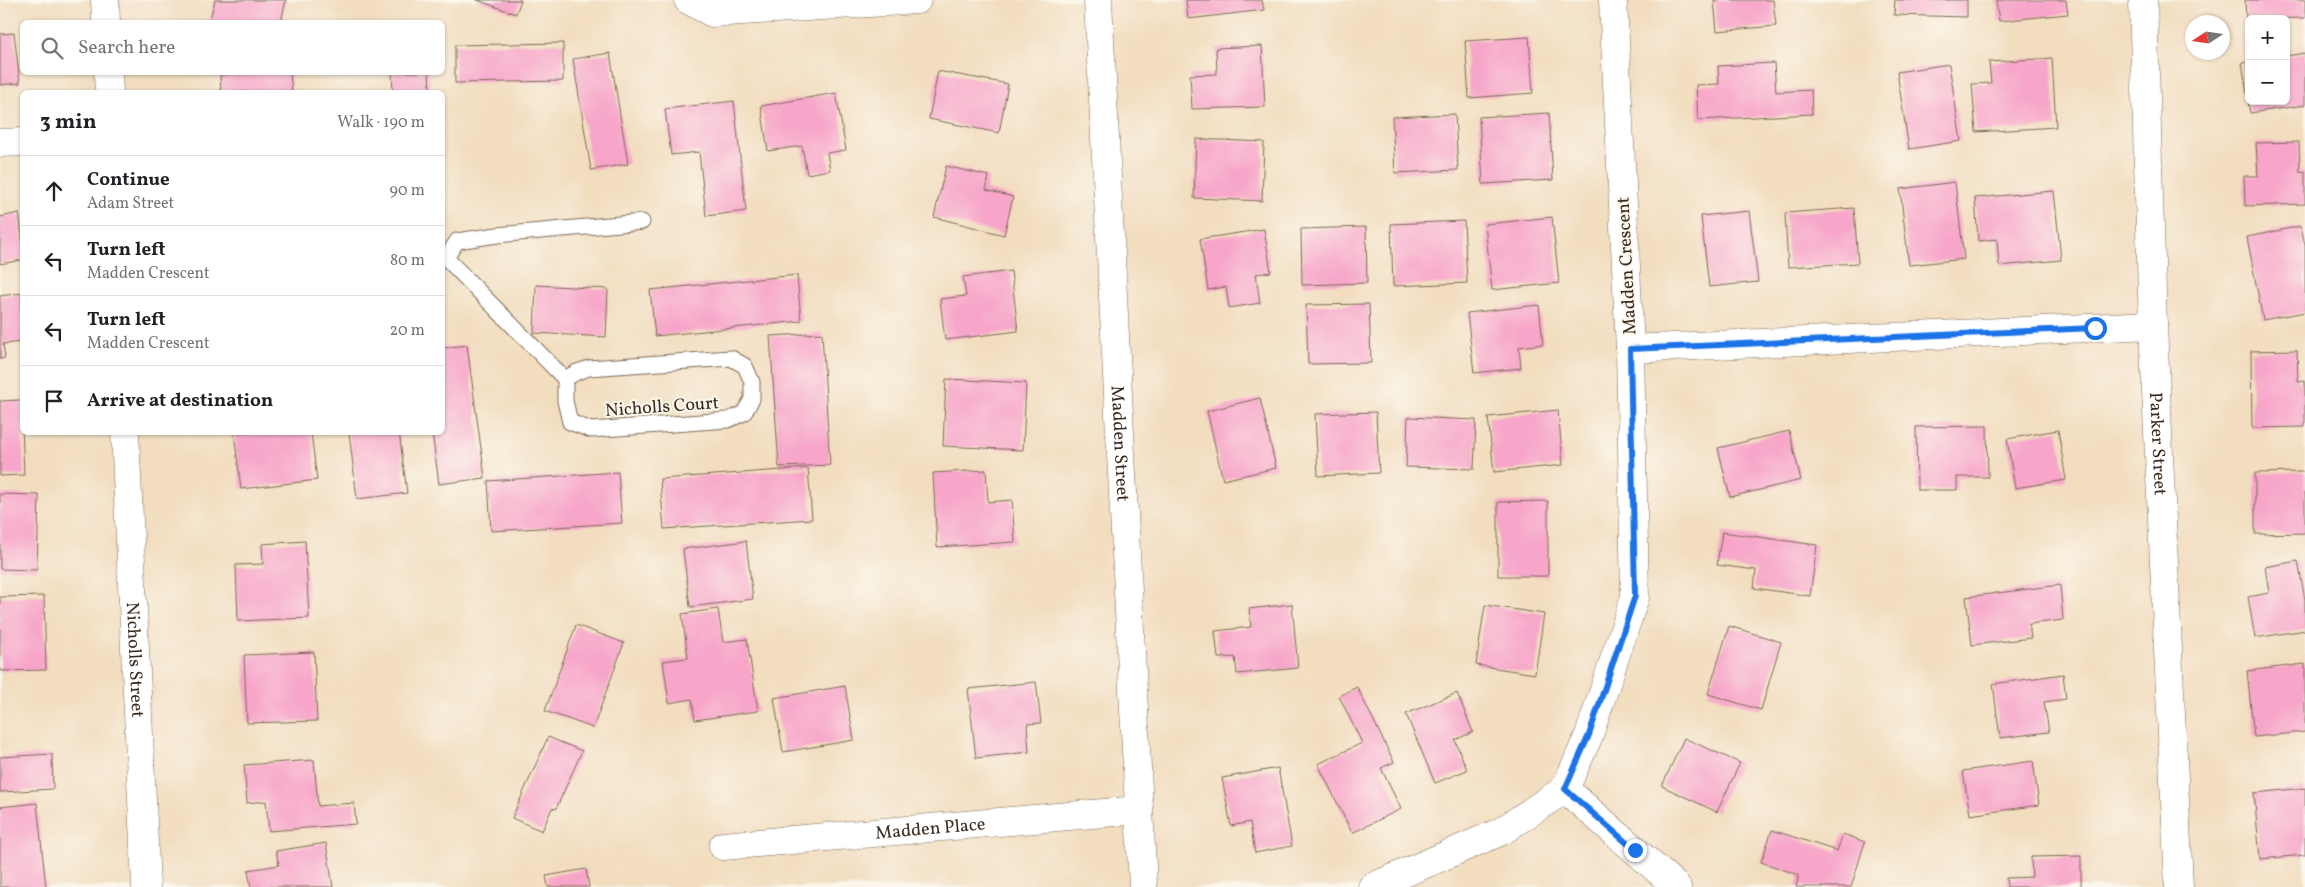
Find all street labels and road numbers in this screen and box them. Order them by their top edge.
street label: Madden Crescent [1611,196,1644,336]
street label: Madden Street [1104,385,1134,502]
street label: Nicholls Court [604,391,720,424]
street label: Parker Street [2142,392,2172,496]
street label: Nicholls Street [119,601,149,718]
street label: Madden Place [874,812,986,847]

